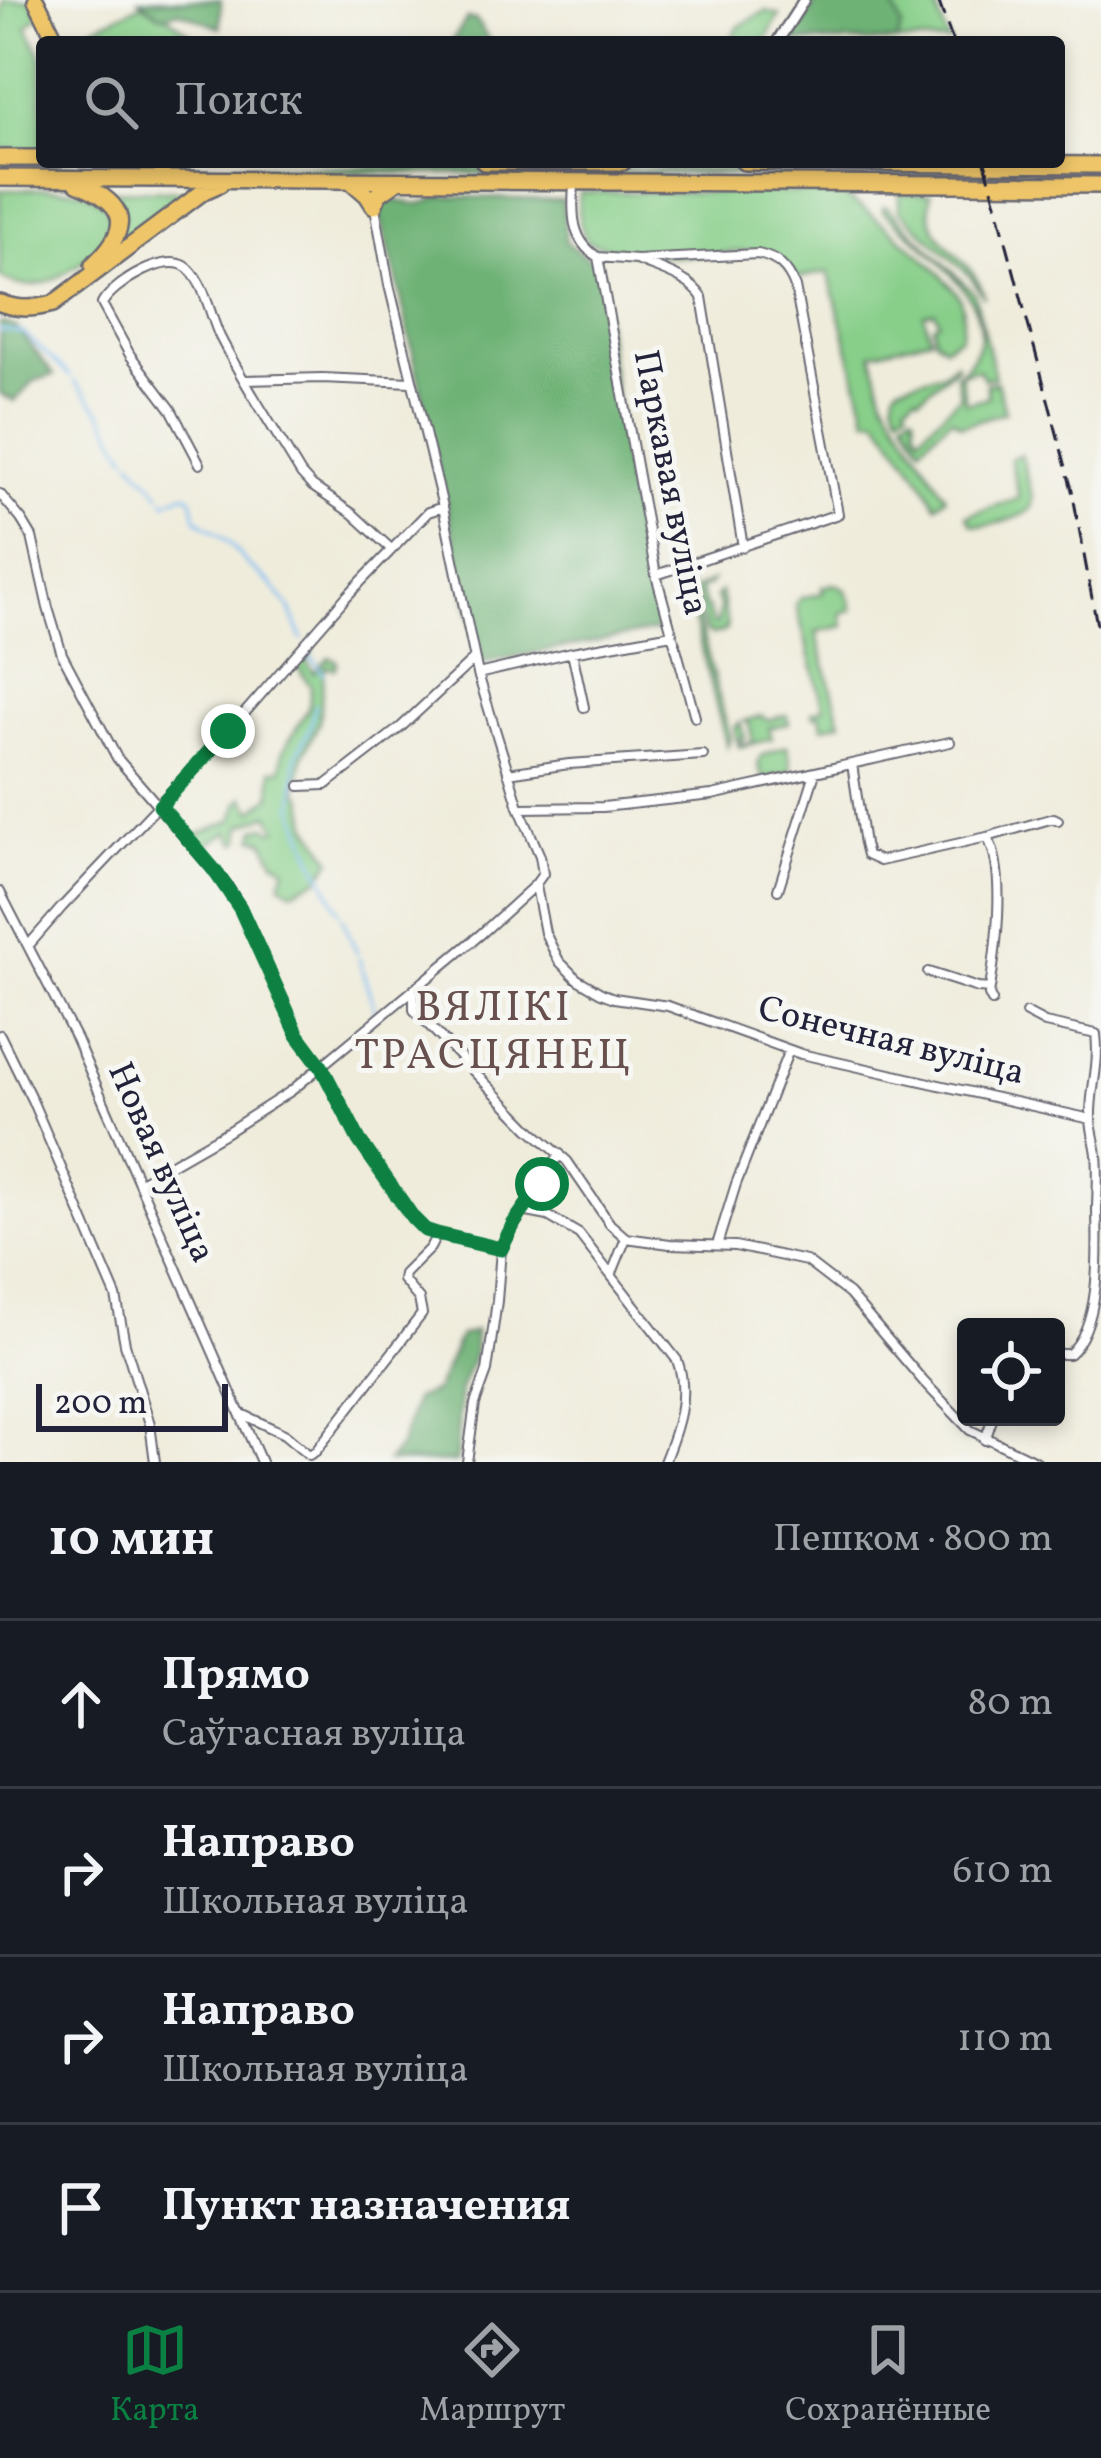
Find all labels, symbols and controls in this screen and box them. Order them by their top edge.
search box [36,36,1065,168]
icon: search [78,69,144,135]
text: Поиск [174,71,303,134]
street label: Паркавая вуліца [619,346,719,620]
route end [201,704,255,758]
district label: ВЯЛІКІ ТРАСЦЯНЕЦ [354,980,634,1087]
street label: Сонечная вуліца [753,985,1029,1099]
street label: Новая вуліца [94,1055,226,1271]
route start [515,1157,569,1211]
map controls [957,1318,1065,1426]
button: locate [957,1318,1065,1426]
scale bar [36,1378,228,1431]
text: 200 m [54,1382,148,1428]
text: 10 мин [48,1505,214,1576]
text: Пешком · 800 m [773,1513,1053,1567]
text: Прямо [162,1645,310,1708]
icon: ahead [48,1671,114,1737]
text: 80 m [967,1677,1053,1731]
text: Саўгасная вуліца [162,1708,466,1762]
text: Направо [162,1813,355,1876]
icon: right [48,1839,114,1905]
text: 610 m [952,1845,1053,1899]
text: Школьная вуліца [162,1876,469,1930]
text: Направо [162,1981,355,2044]
icon: right [48,2007,114,2073]
text: 110 m [957,2013,1053,2067]
text: Школьная вуліца [162,2044,469,2098]
icon: arrive [48,2175,114,2241]
text: Пункт назначения [162,2176,571,2239]
tab: Карта [110,2317,200,2435]
tab: Маршрут [420,2317,565,2435]
tab: Сохранённые [785,2317,991,2435]

